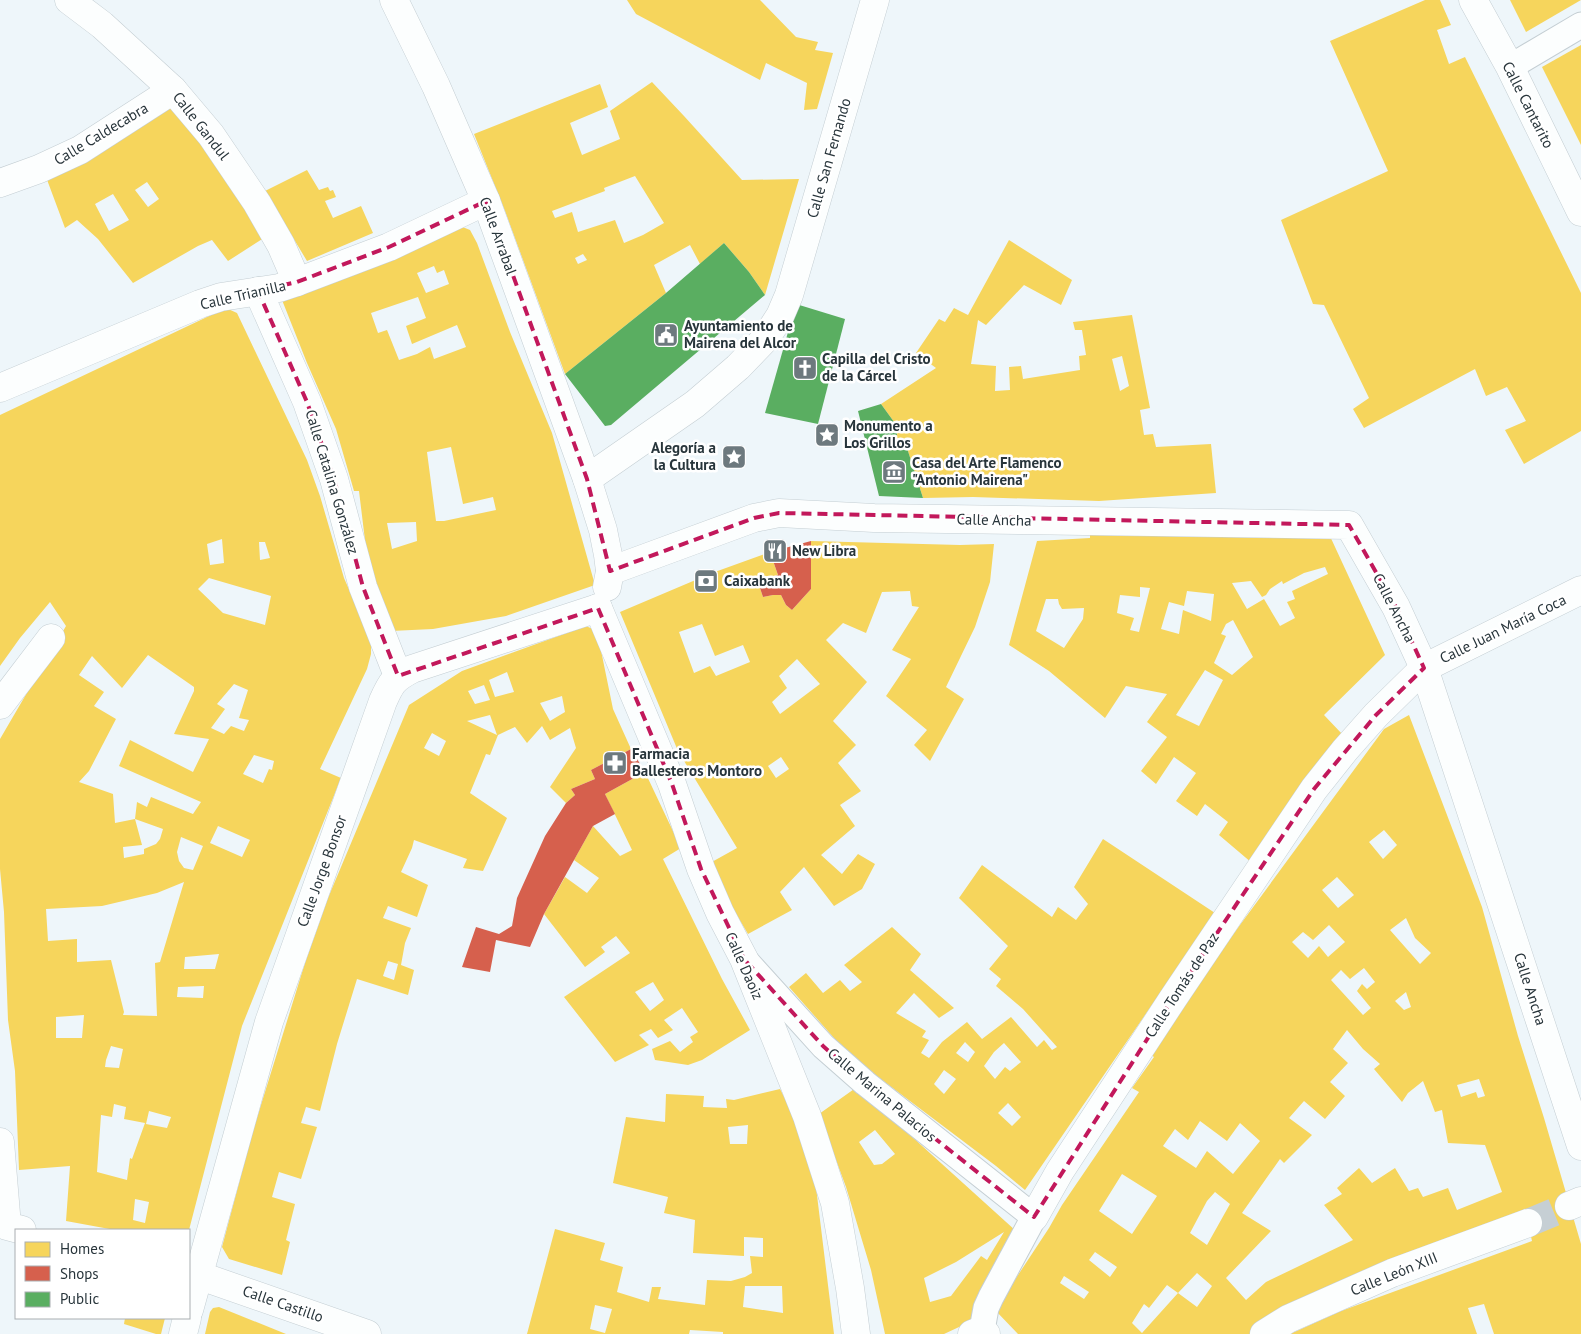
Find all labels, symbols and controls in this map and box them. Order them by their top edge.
street label: Calle Cantarito [1498,58,1558,151]
street label: Calle Gandul [169,88,234,164]
street label: Calle San Fernando [802,96,855,220]
street label: Calle Caldecabra [50,98,151,169]
street label: Calle Arrabal [476,194,522,278]
street label: Calle Trianilla [198,275,288,314]
place label: Ayuntamiento de Mairena del Alcor [684,316,797,352]
public building icon: Ayuntamiento de Mairena del Alcor [653,322,679,348]
place label: Capilla del Cristo de la Cárcel [822,349,931,385]
church icon: Capilla del Cristo de la Cárcel [792,355,818,381]
street label: Calle Catalina González [301,407,364,557]
place label: Monumento a Los Grillos [844,416,933,452]
place icon: Monumento a Los Grillos [814,422,840,448]
place label: Alegoría a la Cultura [651,438,716,474]
place icon: Alegoría a la Cultura [721,444,747,470]
place label: Casa del Arte Flamenco "Antonio Mairena" [912,453,1062,489]
museum icon: Casa del Arte Flamenco "Antonio Mairena" [881,459,907,485]
street label: Calle Ancha [956,509,1032,530]
restaurant icon: New Libra [762,538,788,564]
place label: New Libra [792,541,856,560]
bank icon: Caixabank [693,568,719,594]
street label: Calle Ancha [1369,570,1420,646]
place label: Caixabank [724,571,791,590]
street label: Calle Juan María Coca [1436,590,1569,667]
place label: Farmacia Ballesteros Montoro [632,744,762,780]
pharmacy icon: Farmacia Ballesteros Montoro [602,750,628,776]
street label: Calle Jorge Bonsor [292,812,351,929]
street label: Calle Tomás de Paz [1140,928,1223,1041]
street label: Calle Daoiz [721,929,768,1003]
street label: Calle Ancha [1510,950,1551,1027]
street label: Calle Marina Palacios [824,1043,941,1146]
legend [15,1229,190,1319]
text: Homes [60,1239,104,1258]
street label: Calle León XIII [1347,1247,1440,1300]
text: Shops [60,1264,99,1283]
street label: Calle Castillo [240,1281,326,1326]
text: Public [60,1289,99,1308]

